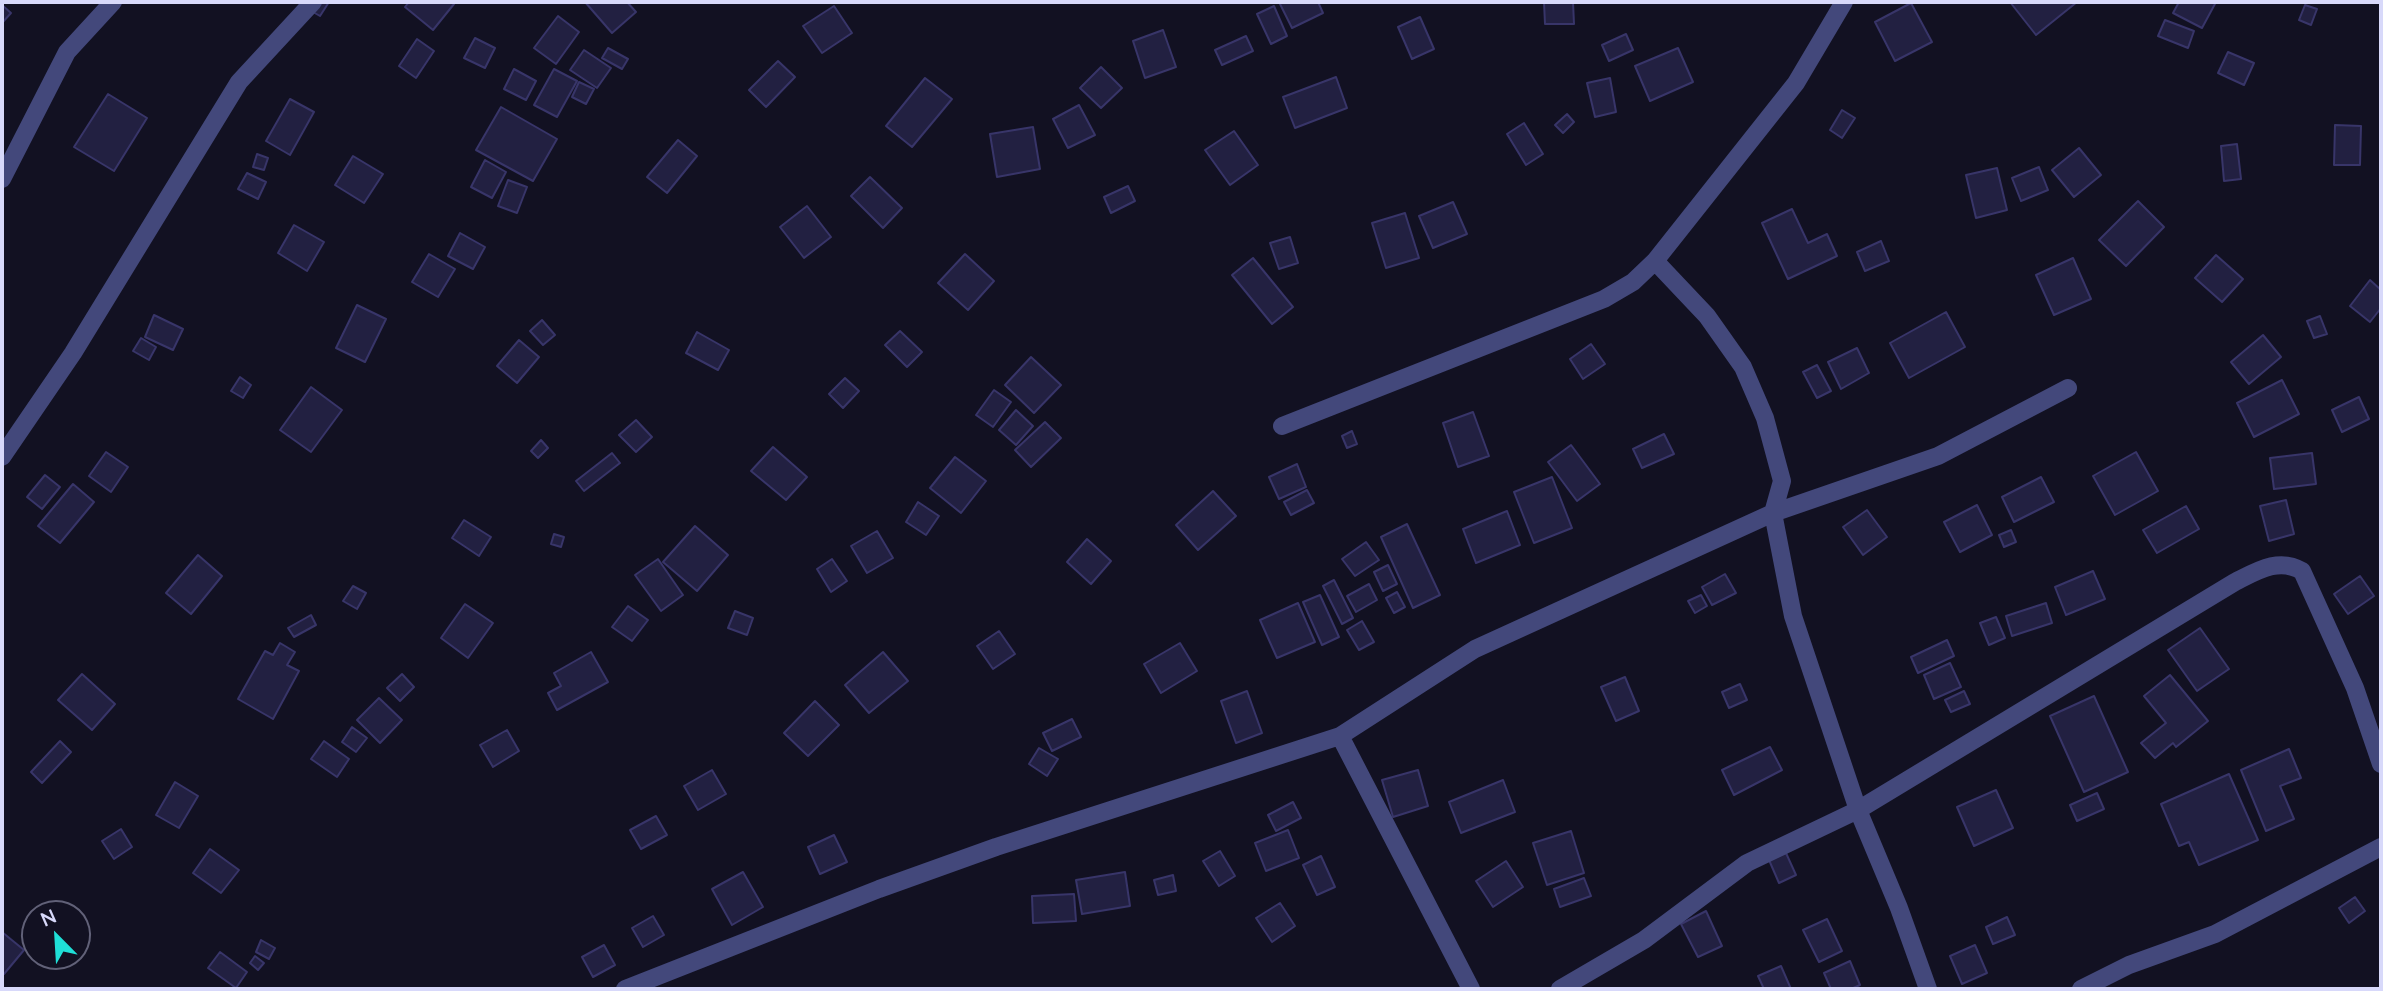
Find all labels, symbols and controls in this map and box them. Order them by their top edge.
north arrow [21,900,91,970]
text: N [37,904,59,931]

